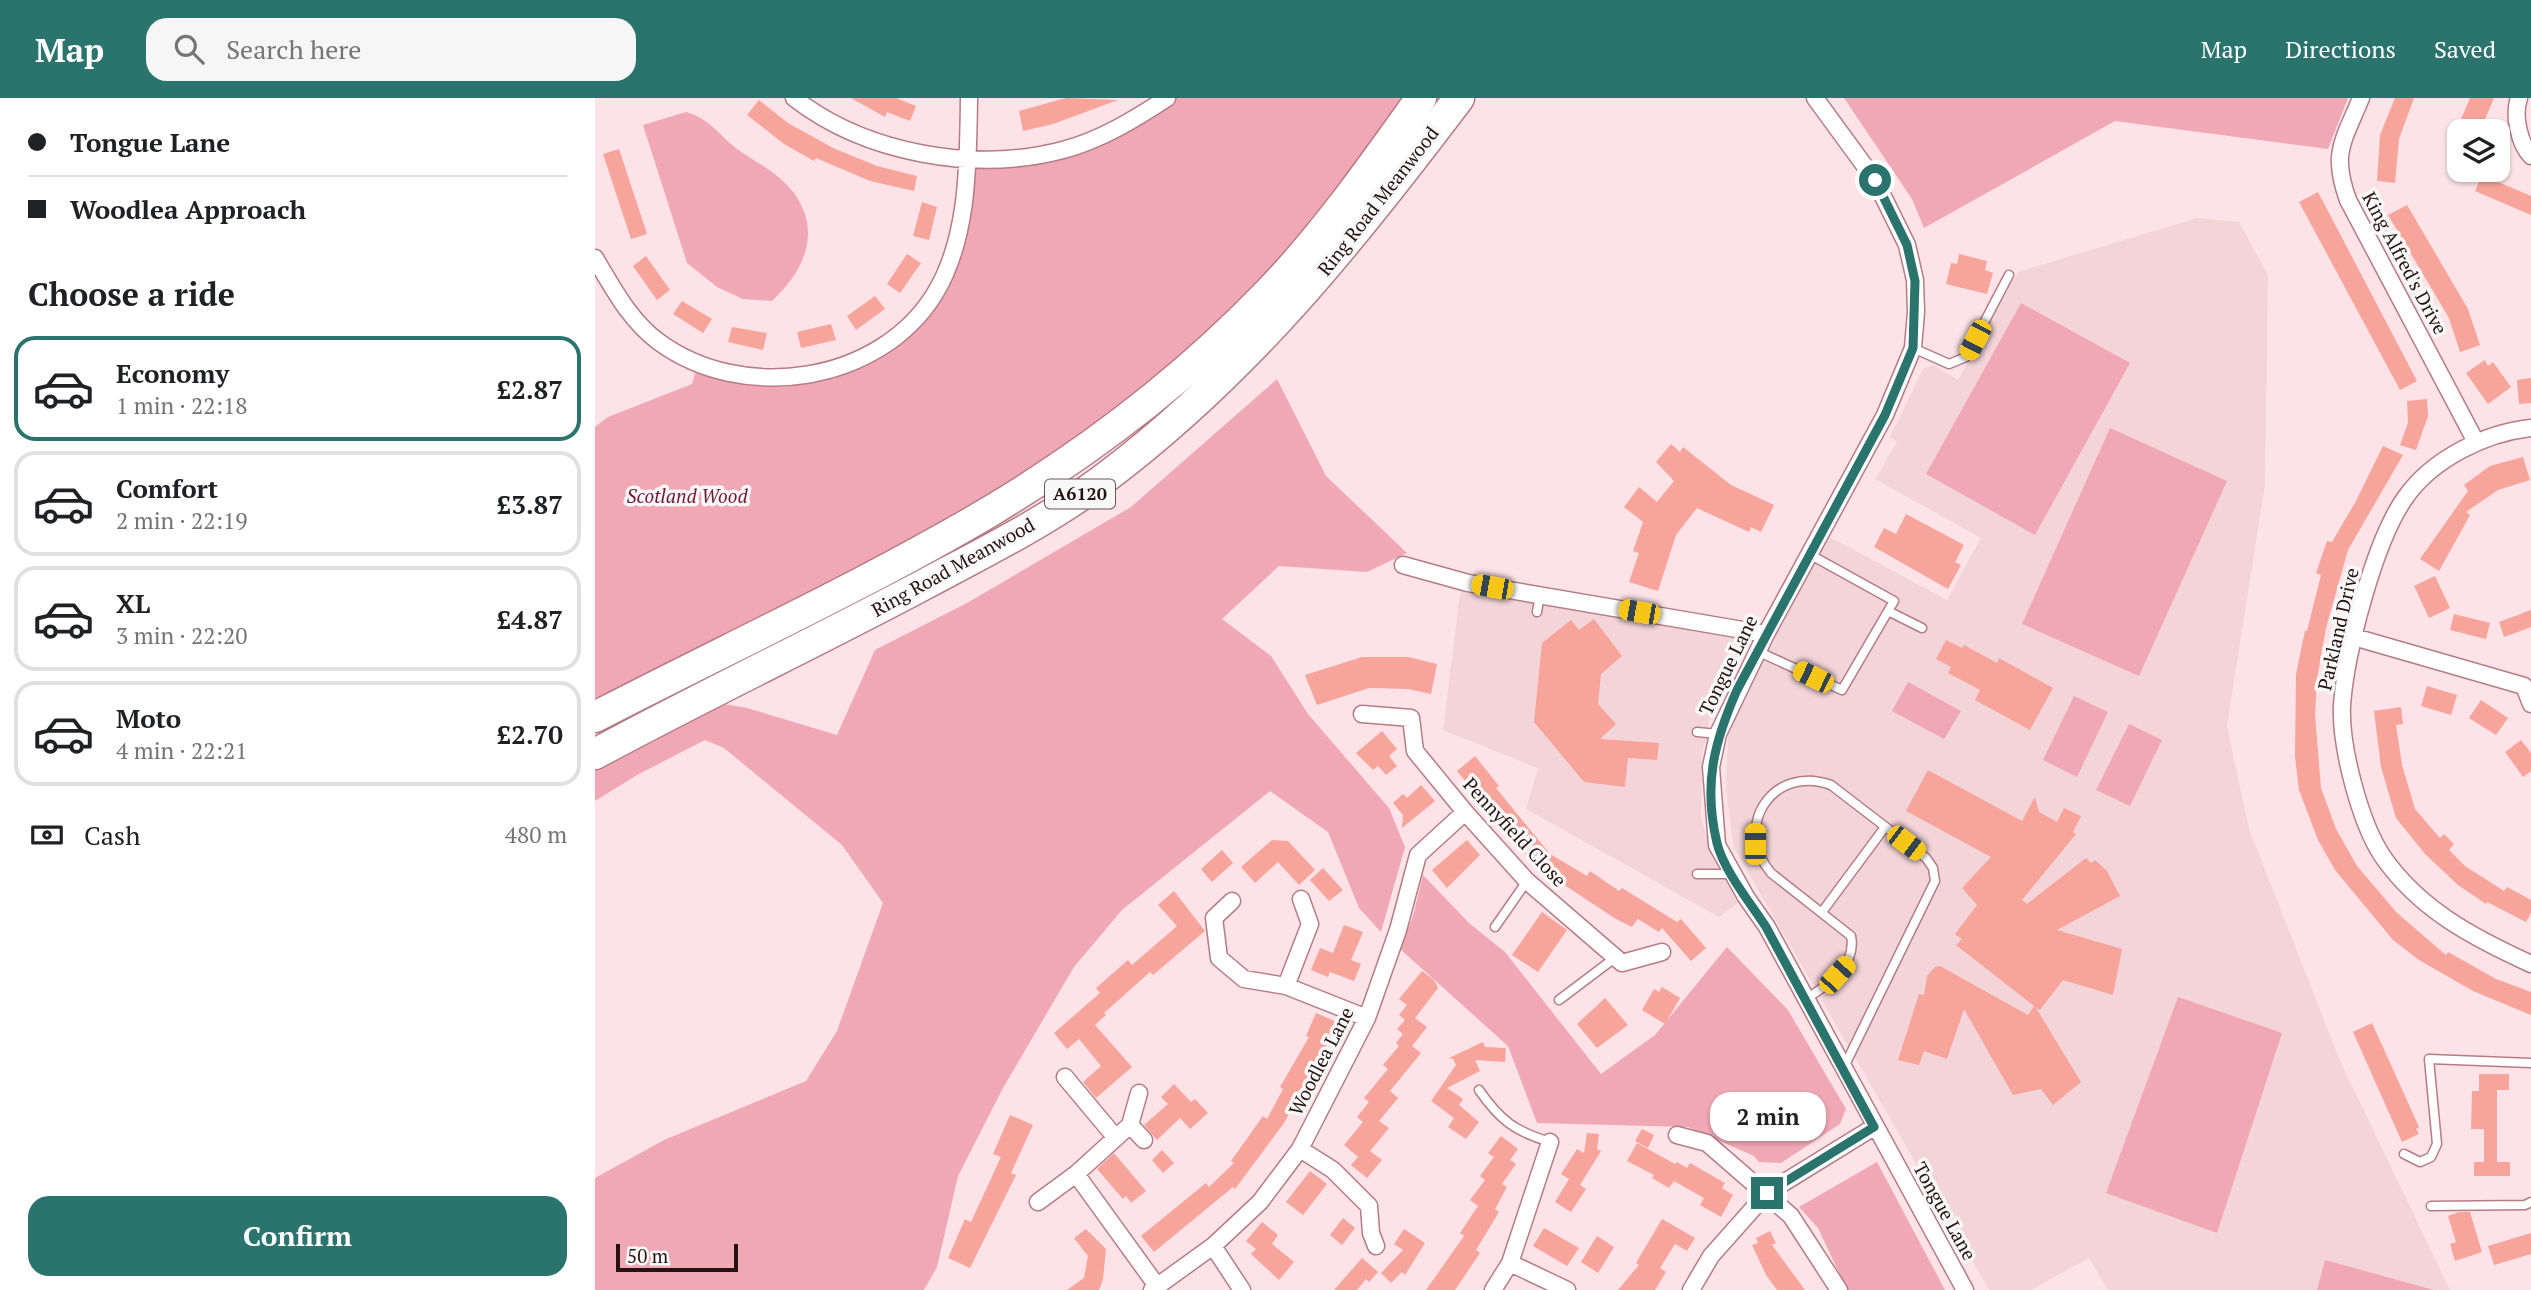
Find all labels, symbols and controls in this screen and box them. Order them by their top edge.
search box [146,18,636,81]
text: Map [35,28,104,71]
icon: search [170,30,208,68]
text: Search here [226,32,361,66]
text: Map [2201,33,2247,65]
text: Directions [2285,33,2396,65]
text: Saved [2434,33,2496,65]
map controls [2447,119,2510,182]
button: layers [2447,119,2510,182]
street label: Ring Road Meanwood [1311,121,1444,280]
text: Tongue Lane [70,125,230,159]
route start [1859,164,1891,196]
street label: King Alfred's Drive [2357,187,2454,338]
text: Woodlea Approach [70,192,306,226]
text: Choose a ride [28,273,235,315]
car [1956,317,1995,363]
text: Economy [116,356,229,390]
icon: car [32,357,95,420]
text: £2.87 [497,372,563,406]
text: 1 min · 22:18 [116,390,248,421]
text: Comfort [116,471,218,505]
icon: car [32,472,95,535]
road number: A6120 [1045,480,1115,508]
park label: Scotland Wood [626,483,748,508]
text: £3.87 [497,487,563,521]
text: 2 min · 22:19 [116,505,248,536]
street label: Ring Road Meanwood [867,511,1039,622]
street label: Parkland Drive [2311,565,2364,693]
car [1470,573,1515,601]
text: XL [116,586,150,620]
icon: car [32,587,95,650]
car [1617,598,1662,626]
text: £4.87 [497,602,563,636]
street label: Tongue Lane [1693,611,1763,719]
text: 3 min · 22:20 [116,620,248,651]
car [1790,658,1837,696]
text: Moto [116,701,181,735]
icon: car [32,702,95,765]
text: £2.70 [497,717,563,751]
text: 4 min · 22:21 [116,735,248,766]
street label: Pennyfield Close [1458,772,1572,892]
icon: cash [28,816,66,854]
text: Cash [84,818,140,852]
text: 480 m [505,819,567,850]
car [1883,822,1930,864]
car [1745,823,1766,865]
car [1816,952,1859,998]
street label: Woodlea Lane [1283,1002,1359,1119]
callout: 2 min [1709,1091,1825,1140]
text: 2 min [1737,1101,1799,1132]
street label: Tongue Lane [1908,1157,1983,1264]
route end [1751,1177,1783,1209]
button: Confirm [28,1196,567,1276]
scale bar [616,1241,739,1273]
text: 50 m [627,1243,668,1268]

